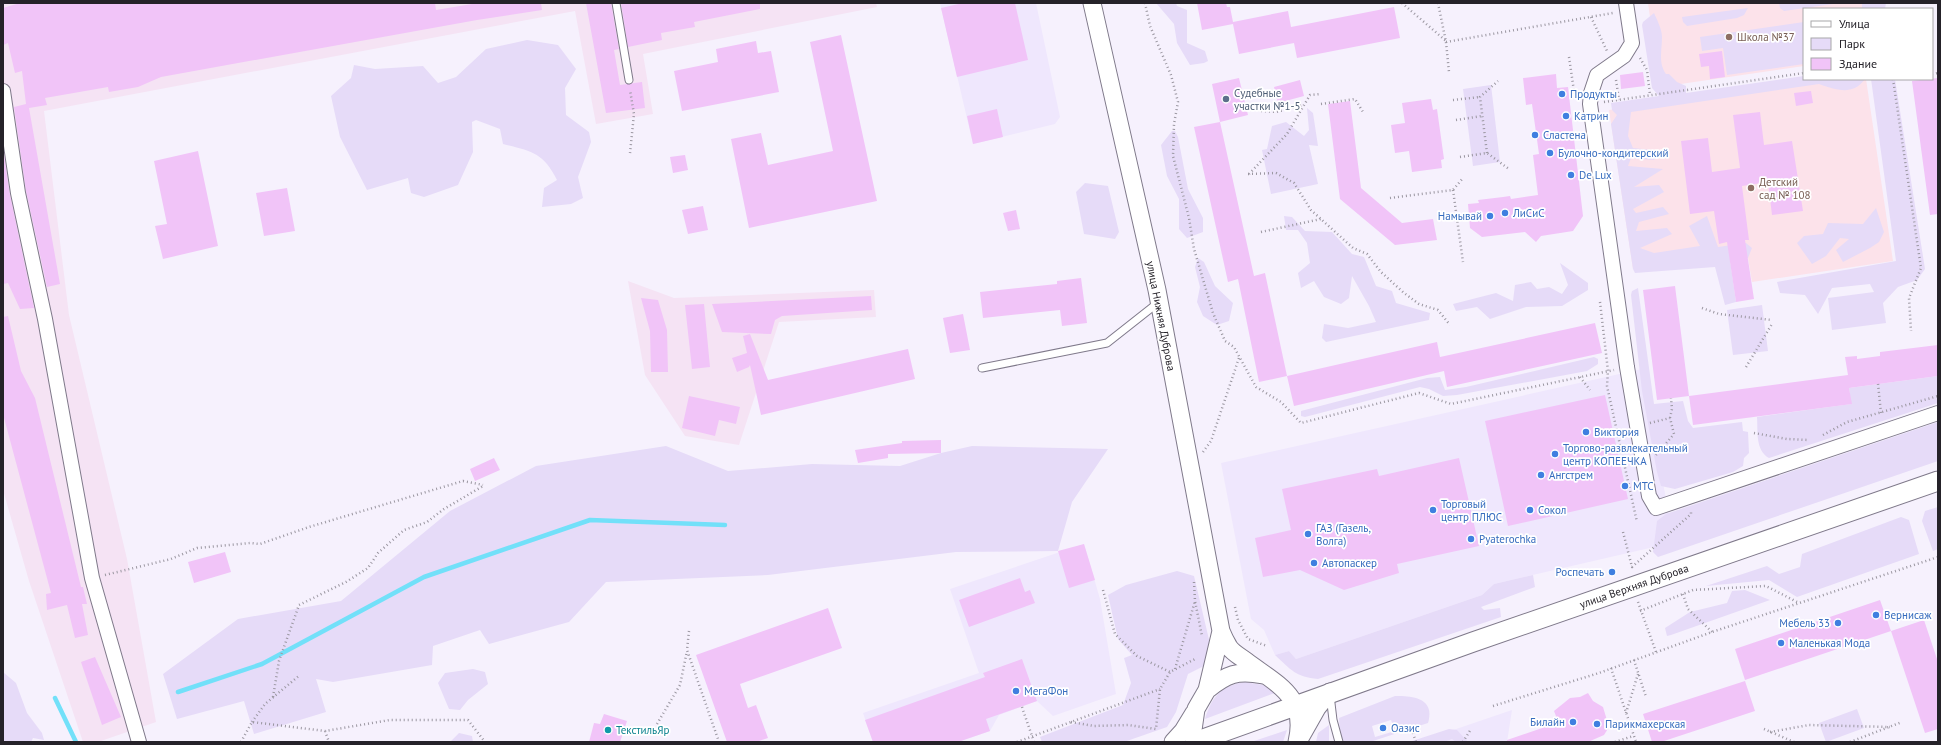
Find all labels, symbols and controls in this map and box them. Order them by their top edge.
legend [1803,8,1933,80]
text: Улица [1839,16,1870,31]
place label: Школа №37 [1737,30,1795,44]
marker: Школа №37 [1724,32,1734,42]
text: Парк [1839,36,1865,51]
text: Здание [1839,56,1877,71]
place label: Судебные участки №1-5 [1234,86,1301,113]
place label: Продукты [1570,87,1617,101]
marker: Продукты [1557,89,1567,99]
marker: Судебные участки №1-5 [1221,94,1231,104]
place label: Катрин [1574,109,1609,123]
marker: Катрин [1561,111,1571,121]
place label: Сластена [1543,128,1586,142]
marker: Сластена [1530,130,1540,140]
place label: Булочно-кондитерский [1558,146,1669,160]
marker: Булочно-кондитерский [1545,148,1555,158]
place label: De Lux [1579,168,1612,182]
marker: De Lux [1566,170,1576,180]
place label: Детский сад № 108 [1759,175,1810,202]
marker: Детский сад № 108 [1746,183,1756,193]
place label: ЛиСиС [1512,206,1544,220]
marker: ЛиСиС [1500,208,1510,218]
place label: Намывай [1438,209,1482,223]
marker: Намывай [1485,211,1495,221]
street label: улица Нижняя Дуброва [1143,260,1179,372]
place label: Виктория [1594,425,1639,439]
marker: Виктория [1581,427,1591,437]
place label: Торгово-развлекательный центр КОПЕЕЧКА [1563,441,1688,468]
marker: Торгово-развлекательный центр КОПЕЕЧКА [1550,449,1560,459]
place label: Ангстрем [1549,468,1593,482]
marker: Ангстрем [1536,470,1546,480]
place label: МТС [1633,479,1654,493]
marker: МТС [1620,481,1630,491]
place label: Торговый центр ПЛЮС [1441,497,1502,524]
place label: Сокол [1538,503,1566,517]
marker: Торговый центр ПЛЮС [1428,505,1438,515]
marker: Сокол [1525,505,1535,515]
place label: ГАЗ (Газель, Волга) [1316,521,1371,548]
marker: ГАЗ (Газель, Волга) [1303,529,1313,539]
place label: Pyaterochka [1479,532,1536,546]
marker: Pyaterochka [1466,534,1476,544]
place label: Автопаскер [1322,556,1377,570]
marker: Автопаскер [1309,558,1319,568]
street label: улица Верхняя Дуброва [1578,561,1690,611]
place label: Роспечать [1556,565,1604,579]
marker: Роспечать [1607,567,1617,577]
place label: Вернисаж [1884,608,1932,622]
marker: Вернисаж [1871,610,1881,620]
place label: Мебель 33 [1779,616,1830,630]
marker: Мебель 33 [1833,618,1843,628]
place label: Маленькая Мода [1789,636,1870,650]
marker: Маленькая Мода [1776,638,1786,648]
place label: МегаФон [1024,684,1068,698]
marker: МегаФон [1011,686,1021,696]
place label: Билайн [1530,715,1565,729]
marker: Билайн [1568,717,1578,727]
place label: Парикмахерская [1605,717,1685,731]
marker: Парикмахерская [1592,719,1602,729]
place label: Оазис [1391,721,1420,735]
place label: ТекстильЯр [616,723,669,737]
marker: Оазис [1378,723,1388,733]
marker: ТекстильЯр [603,725,613,735]

